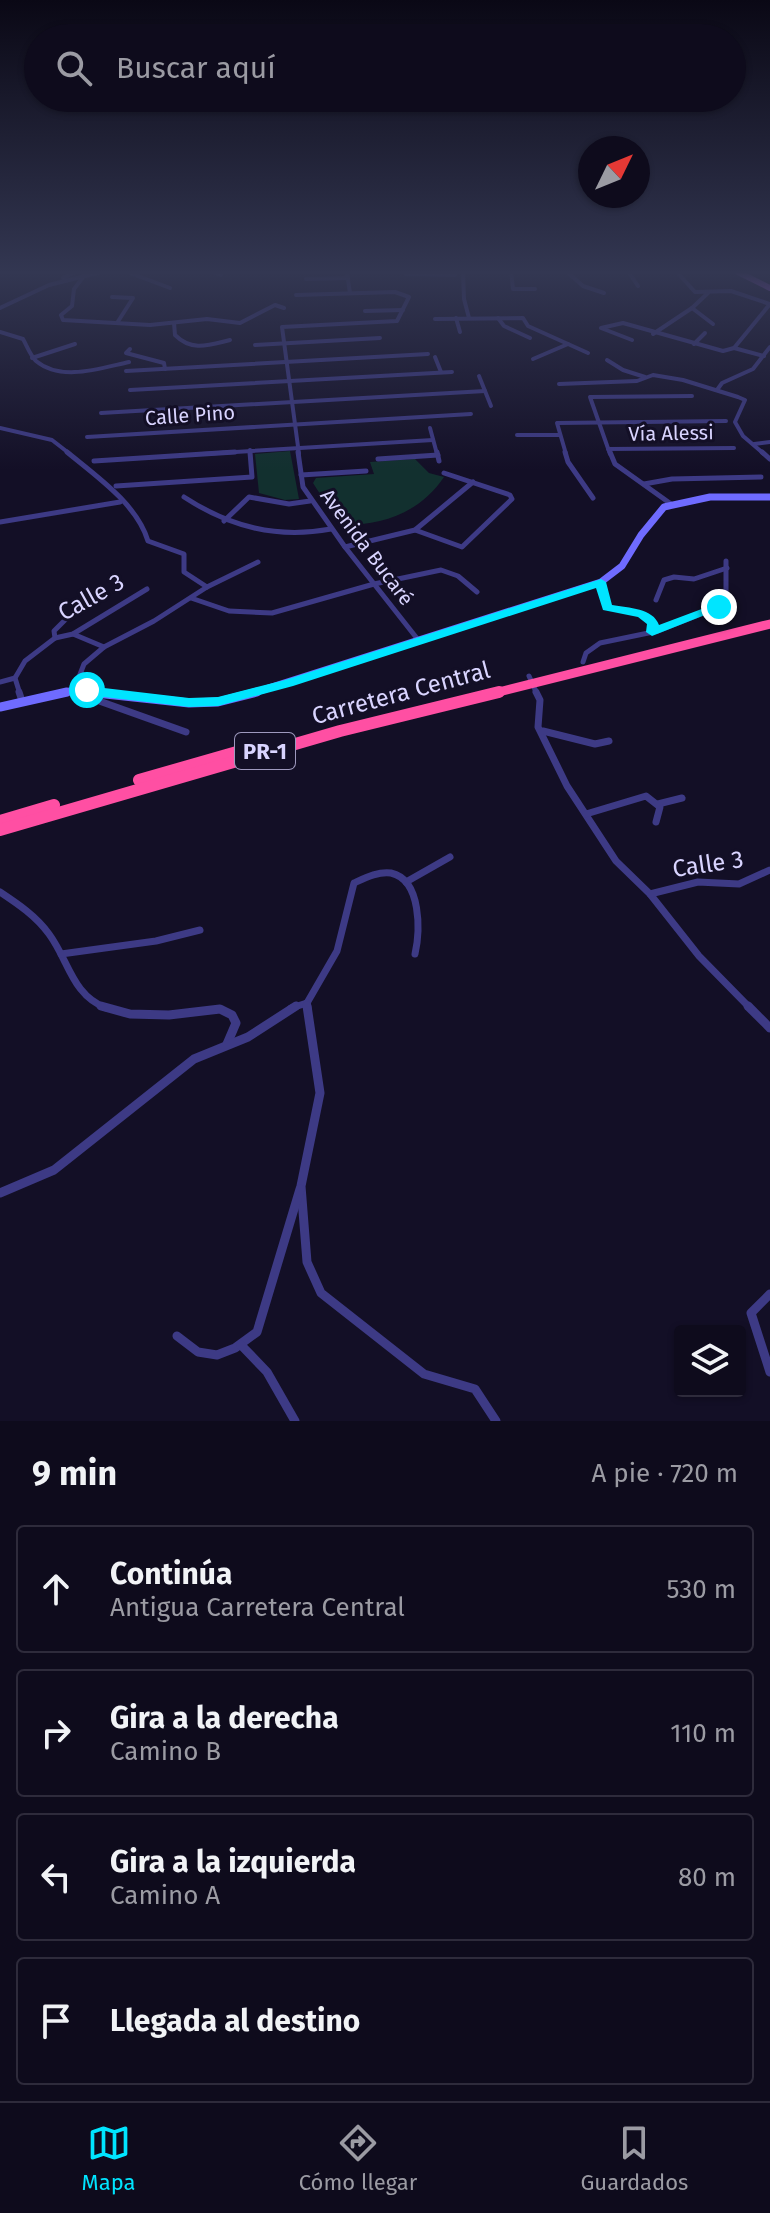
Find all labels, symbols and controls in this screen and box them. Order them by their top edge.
search box [24,24,746,112]
icon: search [52,46,96,90]
text: Buscar aquí [116,50,276,86]
north arrow [578,136,650,208]
street label: Calle Pino [144,400,236,430]
street label: Vía Alessi [628,420,714,446]
street label: Avenida Bucaré [315,484,419,610]
street label: Calle 3 [53,567,129,627]
route end [701,589,737,625]
street label: Carretera Central [309,656,493,730]
route start [69,672,105,708]
road number: PR-1 [235,733,295,769]
street label: Calle 3 [671,845,745,883]
map controls [674,1325,746,1397]
button: layers [674,1325,746,1397]
text: 9 min [32,1453,117,1494]
text: A pie · 720 m [592,1458,738,1489]
text: Continúa [110,1556,232,1592]
icon: ahead [34,1567,78,1611]
text: 530 m [667,1574,736,1605]
text: Antigua Carretera Central [110,1592,405,1623]
text: Gira a la derecha [110,1700,339,1736]
icon: right [34,1711,78,1755]
text: 110 m [670,1718,736,1749]
text: Camino B [110,1736,221,1767]
text: Gira a la izquierda [110,1844,356,1880]
icon: left [34,1855,78,1899]
text: 80 m [678,1862,736,1893]
text: Camino A [110,1880,220,1911]
icon: arrive [34,1999,78,2043]
text: Llegada al destino [110,2003,360,2039]
tab: Mapa [82,2121,136,2196]
tab: Cómo llegar [299,2121,417,2196]
tab: Guardados [580,2121,688,2196]

